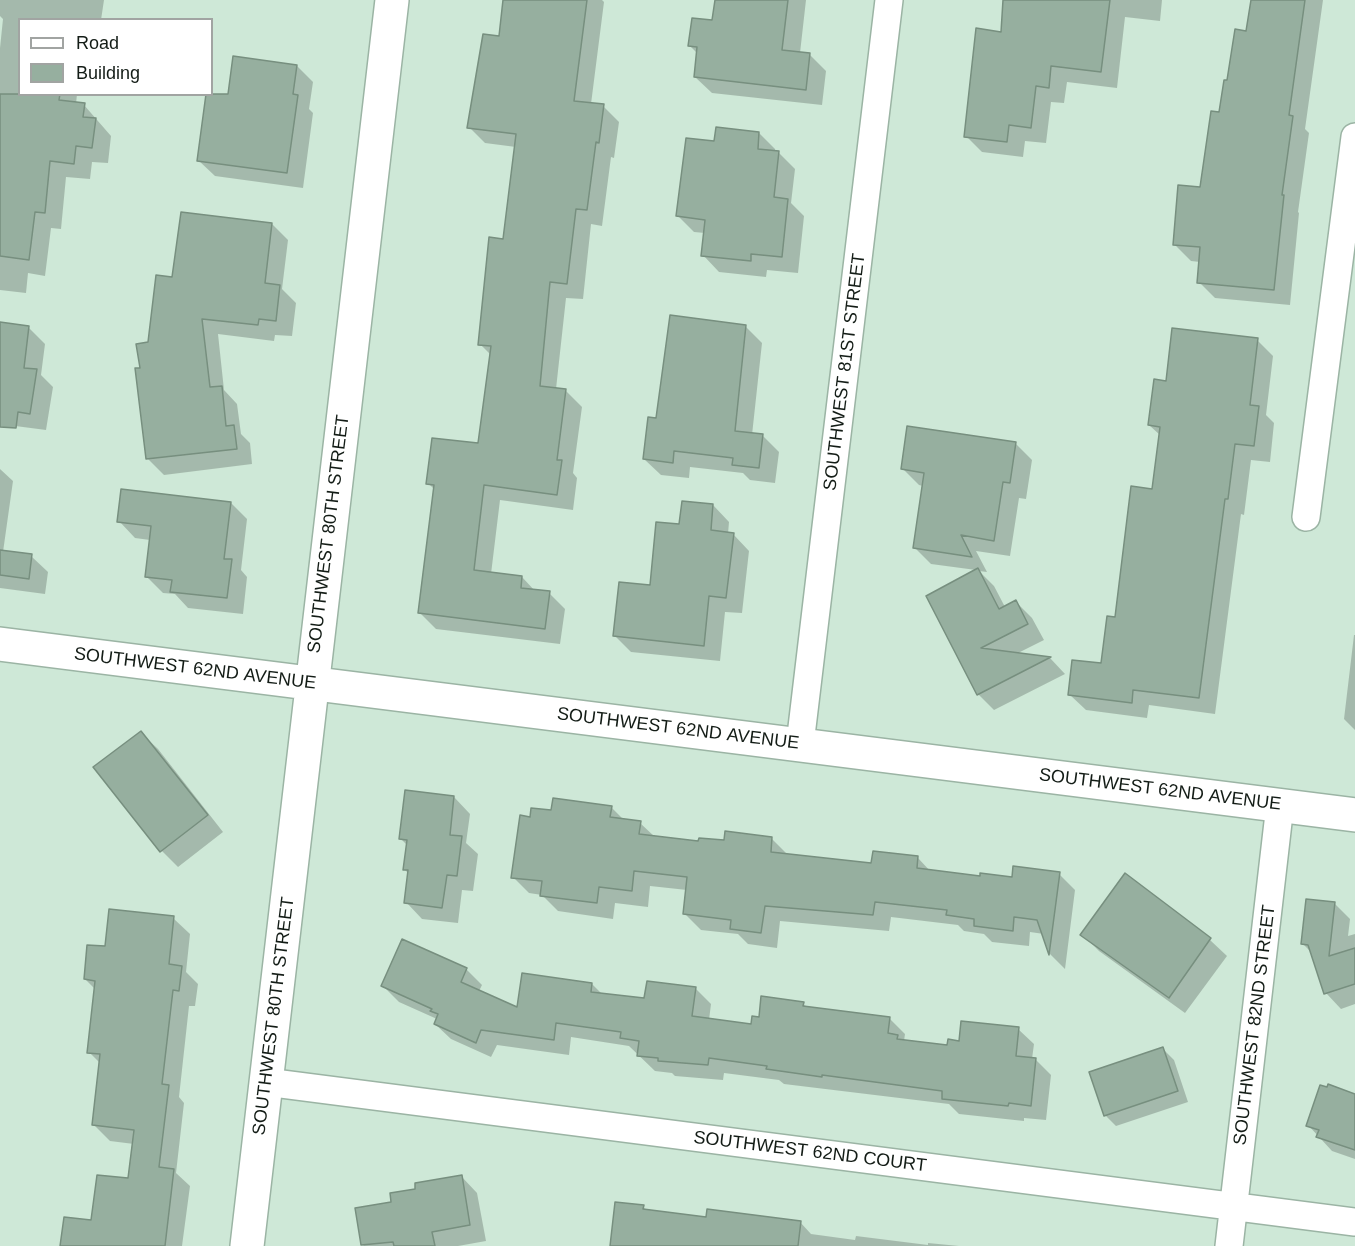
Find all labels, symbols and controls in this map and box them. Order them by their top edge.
legend [18,18,213,96]
text: Road [76,33,119,53]
text: Building [76,63,140,83]
street label: SOUTHWEST 81ST STREET [820,252,870,492]
street label: SOUTHWEST 80TH STREET [304,414,354,654]
street label: SOUTHWEST 62ND AVENUE [73,643,317,695]
street label: SOUTHWEST 62ND AVENUE [556,703,800,755]
street label: SOUTHWEST 62ND AVENUE [1038,764,1282,816]
street label: SOUTHWEST 80TH STREET [249,896,299,1136]
street label: SOUTHWEST 82ND STREET [1230,904,1280,1146]
street label: SOUTHWEST 62ND COURT [692,1127,928,1177]

